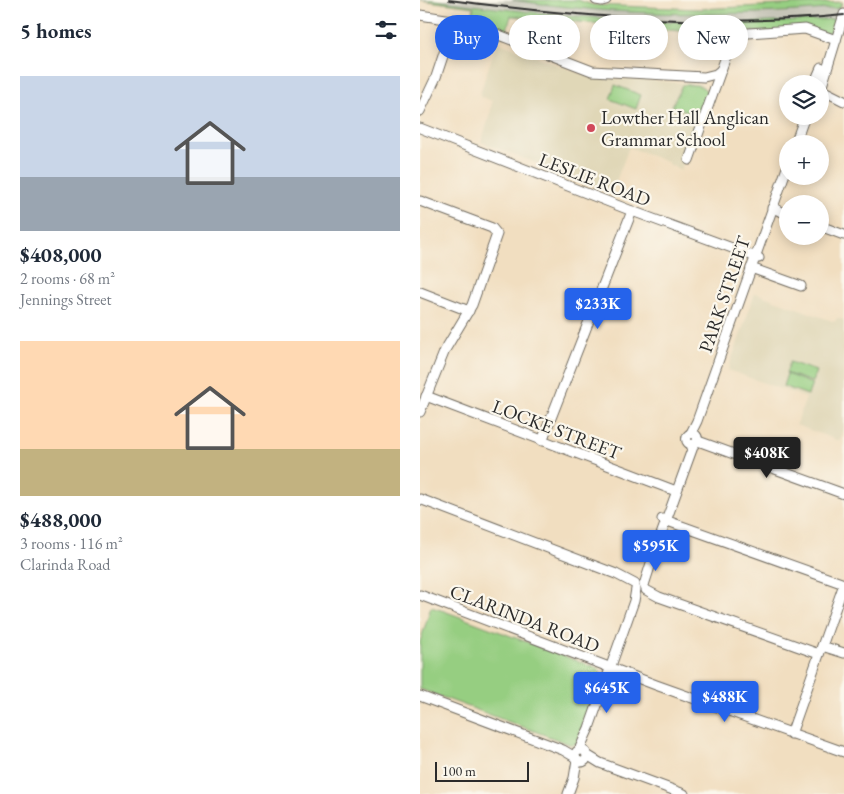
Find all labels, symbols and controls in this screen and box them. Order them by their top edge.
chip: Buy [435,15,499,60]
chip: Rent [509,15,580,60]
chip: Filters [590,15,668,60]
chip: New [678,15,748,60]
icon: filters [372,16,400,44]
text: 5 homes [20,17,92,44]
map controls [779,75,829,245]
button: layers [779,75,829,125]
place label: Lowther Hall Anglican Grammar School [601,105,769,152]
icon: home [165,108,255,198]
marker: Lowther Hall Anglican Grammar School [585,122,597,134]
button: + [779,135,829,185]
street label: LESLIE ROAD [535,147,654,212]
button: − [779,195,829,245]
street label: PARK STREET [693,232,756,356]
text: $408,000 [20,241,102,268]
text: 2 rooms · 68 m² [20,268,115,289]
pin: $233K [563,288,633,330]
text: Jennings Street [20,289,111,310]
text: $233K [576,293,620,314]
icon: home [165,373,255,463]
street label: LOCKE STREET [489,393,625,466]
pin: $408K [732,436,802,479]
text: $408K [745,442,789,463]
text: $488,000 [20,506,102,533]
pin: $595K [621,530,691,572]
text: 3 rooms · 116 m² [20,533,123,554]
text: $595K [634,535,678,556]
text: Clarinda Road [20,554,110,575]
street label: CLARINDA ROAD [446,578,603,659]
pin: $645K [572,672,642,714]
text: $645K [585,677,629,698]
pin: $488K [690,680,760,723]
text: $488K [703,686,747,707]
scale bar [435,759,529,782]
text: 100 m [442,762,476,780]

